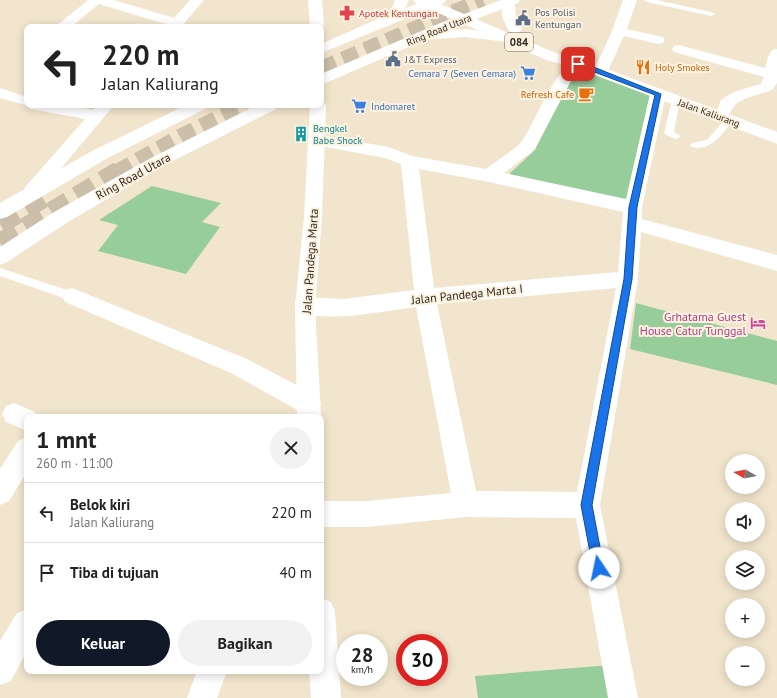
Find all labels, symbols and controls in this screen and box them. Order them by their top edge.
pharmacy icon: Apotek Kentungan [338,4,356,22]
place label: Pos Polisi Kentungan [535,6,581,31]
place label: Apotek Kentungan [359,7,437,20]
public building icon: Pos Polisi Kentungan [514,9,532,27]
street label: Ring Road Utara [404,11,474,49]
road number: 084 [505,33,533,51]
text: 220 m [102,36,179,73]
icon: left [36,40,88,92]
pin [561,47,595,81]
public building icon: J&T Express [384,50,402,68]
place label: J&T Express [404,53,457,66]
icon: arrive [567,53,589,75]
restaurant icon: Holy Smokes [634,58,652,76]
place label: Holy Smokes [655,61,710,74]
supermarket icon: Cemara 7 (Seven Cemara) [519,64,537,82]
place label: Cemara 7 (Seven Cemara) [408,67,516,80]
text: Jalan Kaliurang [102,72,219,95]
cafe icon: Refresh Cafe [577,85,595,103]
place label: Refresh Cafe [521,88,574,101]
street label: Jalan Kaliurang [675,95,742,130]
supermarket icon: Indomaret [350,97,368,115]
place label: Indomaret [371,100,416,113]
place label: Bengkel Babe Shock [313,122,363,147]
building icon: Bengkel Babe Shock [292,125,310,143]
street label: Ring Road Utara [93,149,173,203]
street label: Jalan Pandega Marta [299,208,321,315]
street label: Jalan Pandega Marta I [409,281,524,307]
place label: Grhatama Guest House Catur Tunggal [640,309,746,338]
hotel icon: Grhatama Guest House Catur Tunggal [749,314,767,332]
text: 1 mnt [36,424,96,455]
button: close [270,427,312,469]
north arrow [725,454,765,494]
map controls [725,454,765,686]
text: 260 m · 11:00 [36,455,113,472]
text: Belok kiri [70,495,130,514]
icon: left [36,502,58,524]
button: sound [725,502,765,542]
text: 220 m [271,503,312,522]
text: Jalan Kaliurang [70,514,154,531]
position arrow [578,547,620,589]
button: layers [725,550,765,590]
icon: arrive [36,562,58,584]
text: Tiba di tujuan [70,563,159,582]
text: 40 m [279,563,312,582]
button: + [725,598,765,638]
button: Keluar [36,620,170,666]
button: Bagikan [178,620,312,666]
speed limit sign: 30 [396,634,448,686]
text: 28 [351,642,373,668]
button: − [725,646,765,686]
text: km/h [351,663,373,676]

